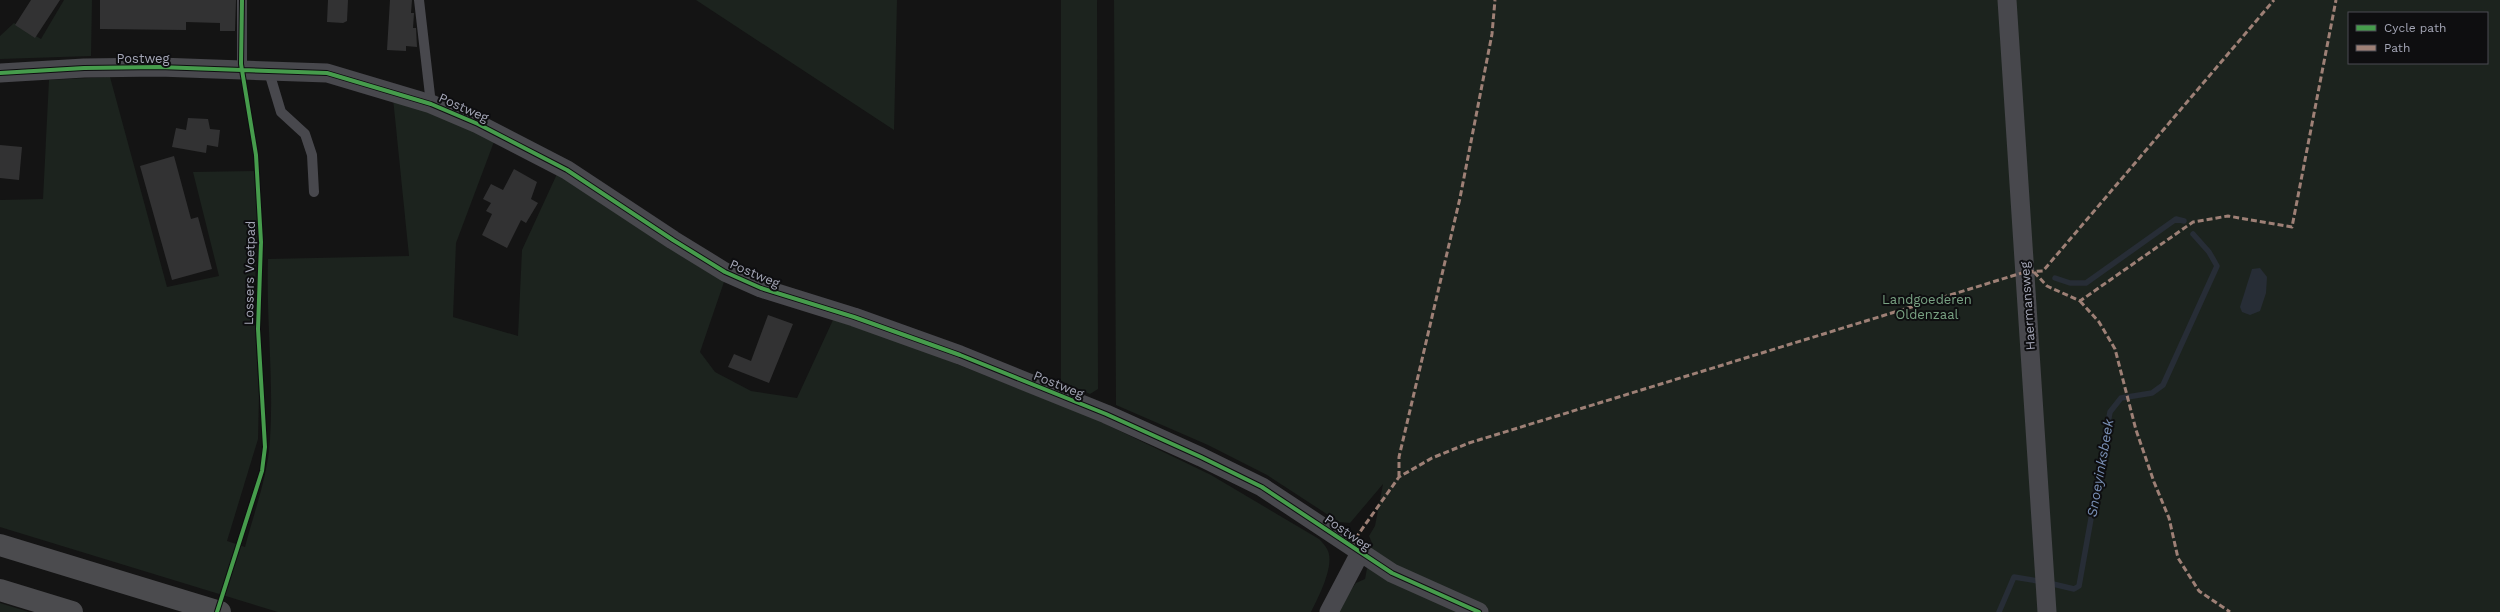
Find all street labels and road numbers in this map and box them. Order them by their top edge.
street label: Postweg [117,51,170,66]
street label: Postweg [437,90,491,125]
street label: Lossers Voetpad [241,221,258,325]
street label: Postweg [727,256,782,291]
street label: Haermansweg [2017,261,2038,351]
street label: Postweg [1031,368,1086,401]
street label: Postweg [1322,511,1374,554]

